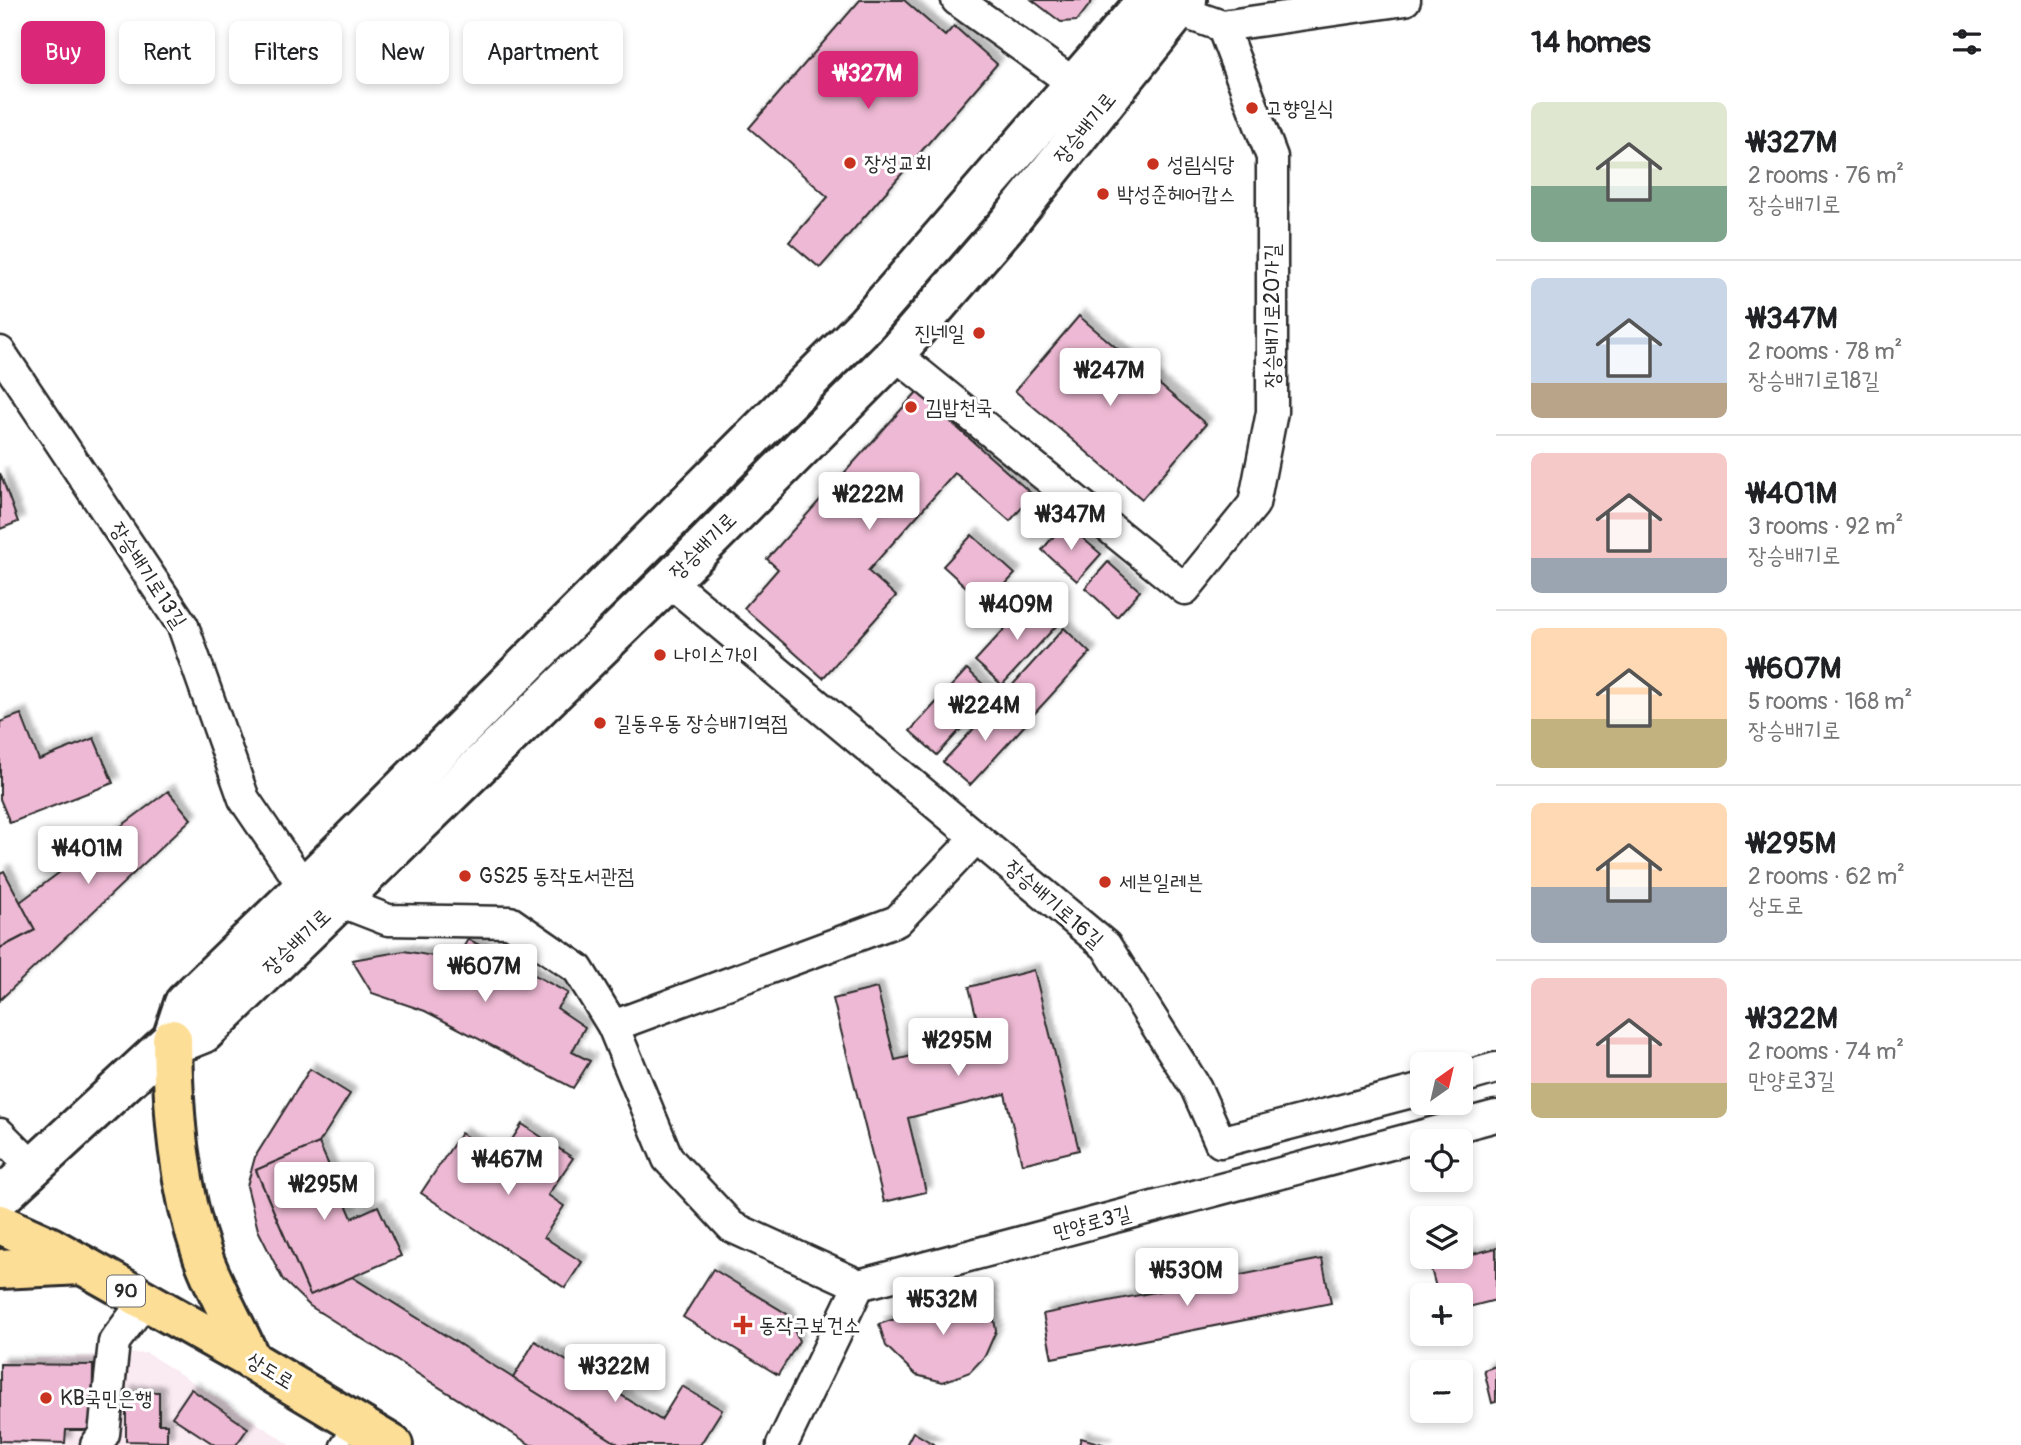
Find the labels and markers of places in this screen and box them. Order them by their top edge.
pin: ₩327M [819,52,917,111]
place label: 고향일식 [1266,95,1334,122]
marker: 고향일식 [1244,100,1260,116]
place label: 장성교회 [864,150,932,177]
place label: 성림식당 [1167,151,1235,178]
marker: 장성교회 [842,155,858,171]
marker: 성림식당 [1145,156,1161,172]
place label: 박성준헤어캅스 [1117,181,1235,208]
marker: 박성준헤어캅스 [1095,186,1111,202]
place label: 진네일 [914,320,965,347]
marker: 진네일 [971,325,987,341]
pin: ₩247M [1061,348,1159,408]
place label: 김밥천국 [925,394,993,421]
marker: 김밥천국 [903,399,919,415]
pin: ₩222M [820,472,918,532]
pin: ₩347M [1022,492,1120,552]
pin: ₩409M [968,582,1066,642]
place label: 나이스가이 [674,642,759,669]
marker: 나이스가이 [652,647,668,663]
pin: ₩224M [936,684,1034,743]
place label: 길동우동 장승배기역점 [614,710,788,737]
marker: 길동우동 장승배기역점 [592,715,608,731]
pin: ₩401M [39,826,137,886]
place label: GS25 동작도서관점 [479,863,634,890]
marker: GS25 동작도서관점 [457,868,473,884]
place label: 세븐일레븐 [1119,869,1204,896]
marker: 세븐일레븐 [1097,874,1113,890]
pin: ₩607M [436,944,534,1004]
pin: ₩295M [909,1018,1007,1078]
pin: ₩467M [459,1138,557,1197]
pin: ₩295M [275,1162,373,1222]
pin: ₩530M [1138,1248,1236,1308]
pin: ₩532M [894,1278,992,1337]
place label: 동작구보건소 [759,1312,860,1339]
marker: 동작구보건소 [733,1315,753,1335]
pin: ₩322M [566,1344,664,1404]
place label: KB국민은행 [60,1385,152,1412]
marker: KB국민은행 [38,1390,54,1406]

